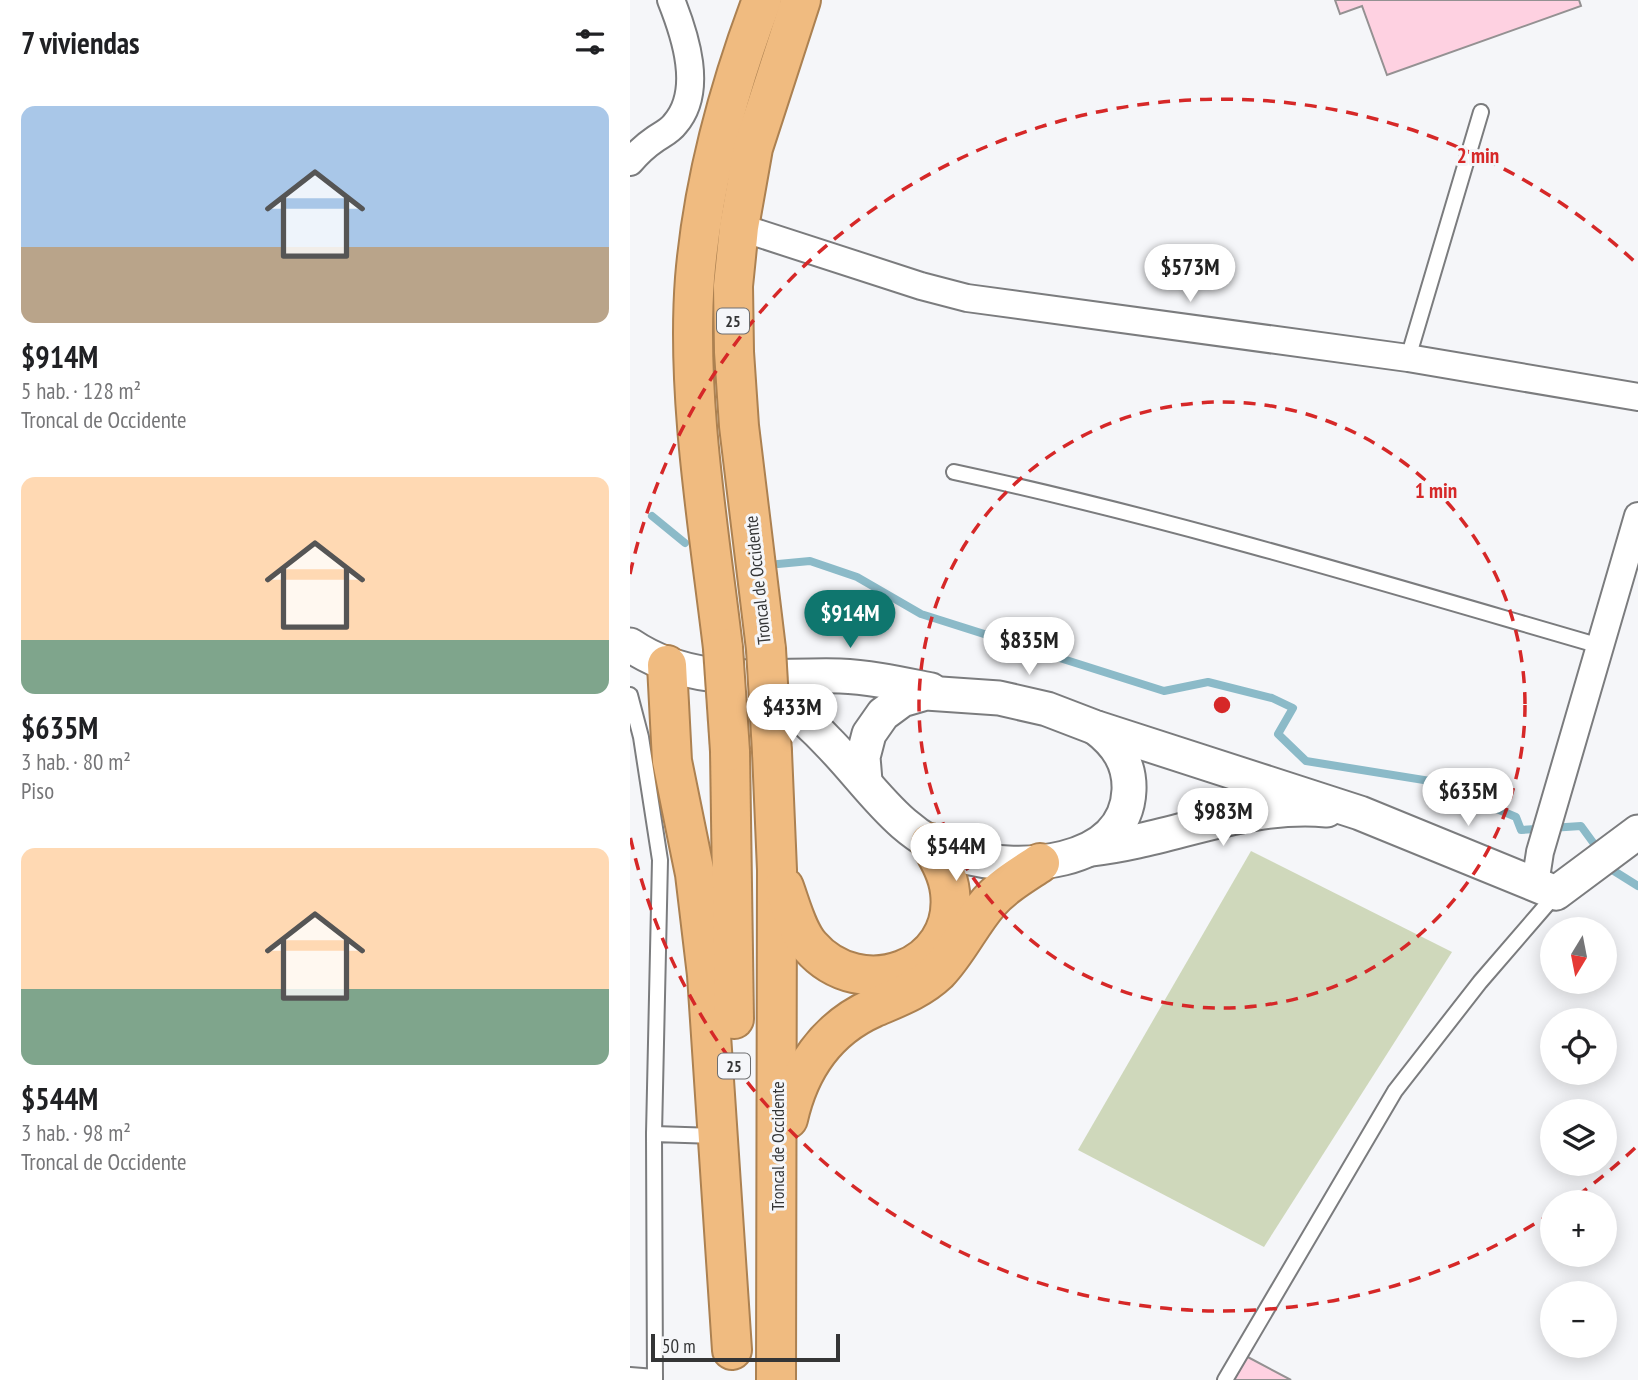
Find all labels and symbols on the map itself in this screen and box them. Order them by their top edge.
text: 2 min [1457,142,1499,169]
pin: $573M [1141,244,1239,304]
road number: 25 [717,308,749,334]
text: 1 min [1415,477,1457,504]
street label: Troncal de Occidente [739,514,776,646]
pin: $914M [801,590,899,650]
pin: $835M [980,618,1078,677]
pin: $433M [743,684,841,744]
centre of rings [1210,693,1234,717]
pin: $635M [1419,768,1517,828]
pin: $983M [1174,788,1272,848]
pin: $544M [907,824,1005,883]
north arrow [1540,917,1617,994]
road number: 25 [718,1054,750,1078]
street label: Troncal de Occidente [766,1081,789,1211]
scale bar [651,1331,840,1363]

